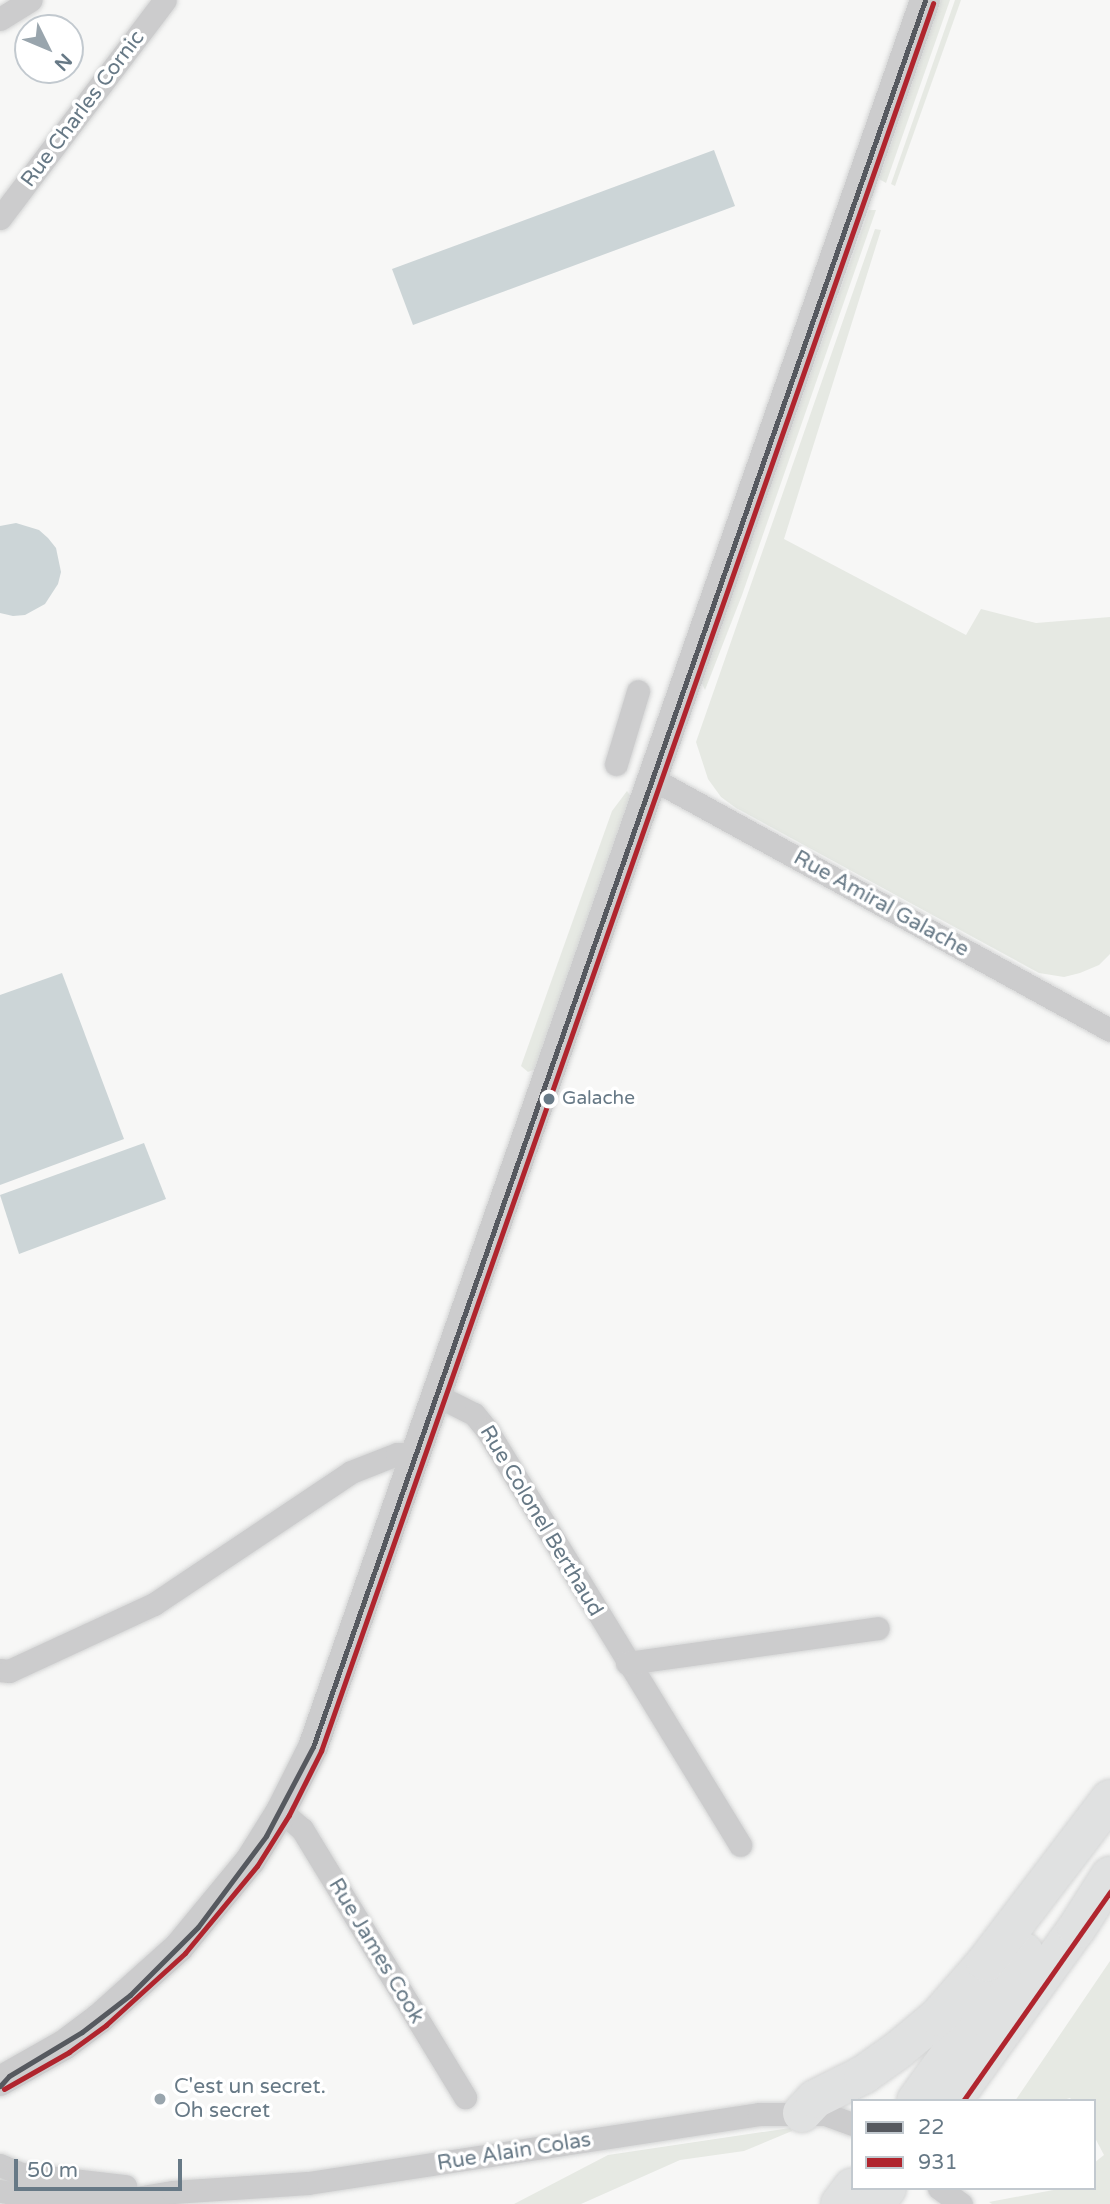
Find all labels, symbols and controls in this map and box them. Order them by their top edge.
north arrow [14,14,84,84]
street label: Rue Charles Cornic [16,26,150,192]
text: N [50,49,76,75]
street label: Rue Amiral Galache [789,845,973,963]
place label: Galache [562,1088,635,1110]
marker: Galache [542,1092,556,1106]
street label: Rue Colonel Berthaud [474,1421,608,1621]
street label: Rue James Cook [323,1874,429,2028]
place label: C'est un secret. Oh secret [174,2074,326,2124]
marker: C'est un secret. Oh secret [152,2091,168,2107]
legend [851,2099,1096,2190]
text: 22 [918,2115,944,2140]
street label: Rue Alain Colas [435,2127,593,2177]
scale bar [18,2144,186,2188]
text: 931 [918,2150,958,2175]
text: 50 m [27,2158,78,2183]

